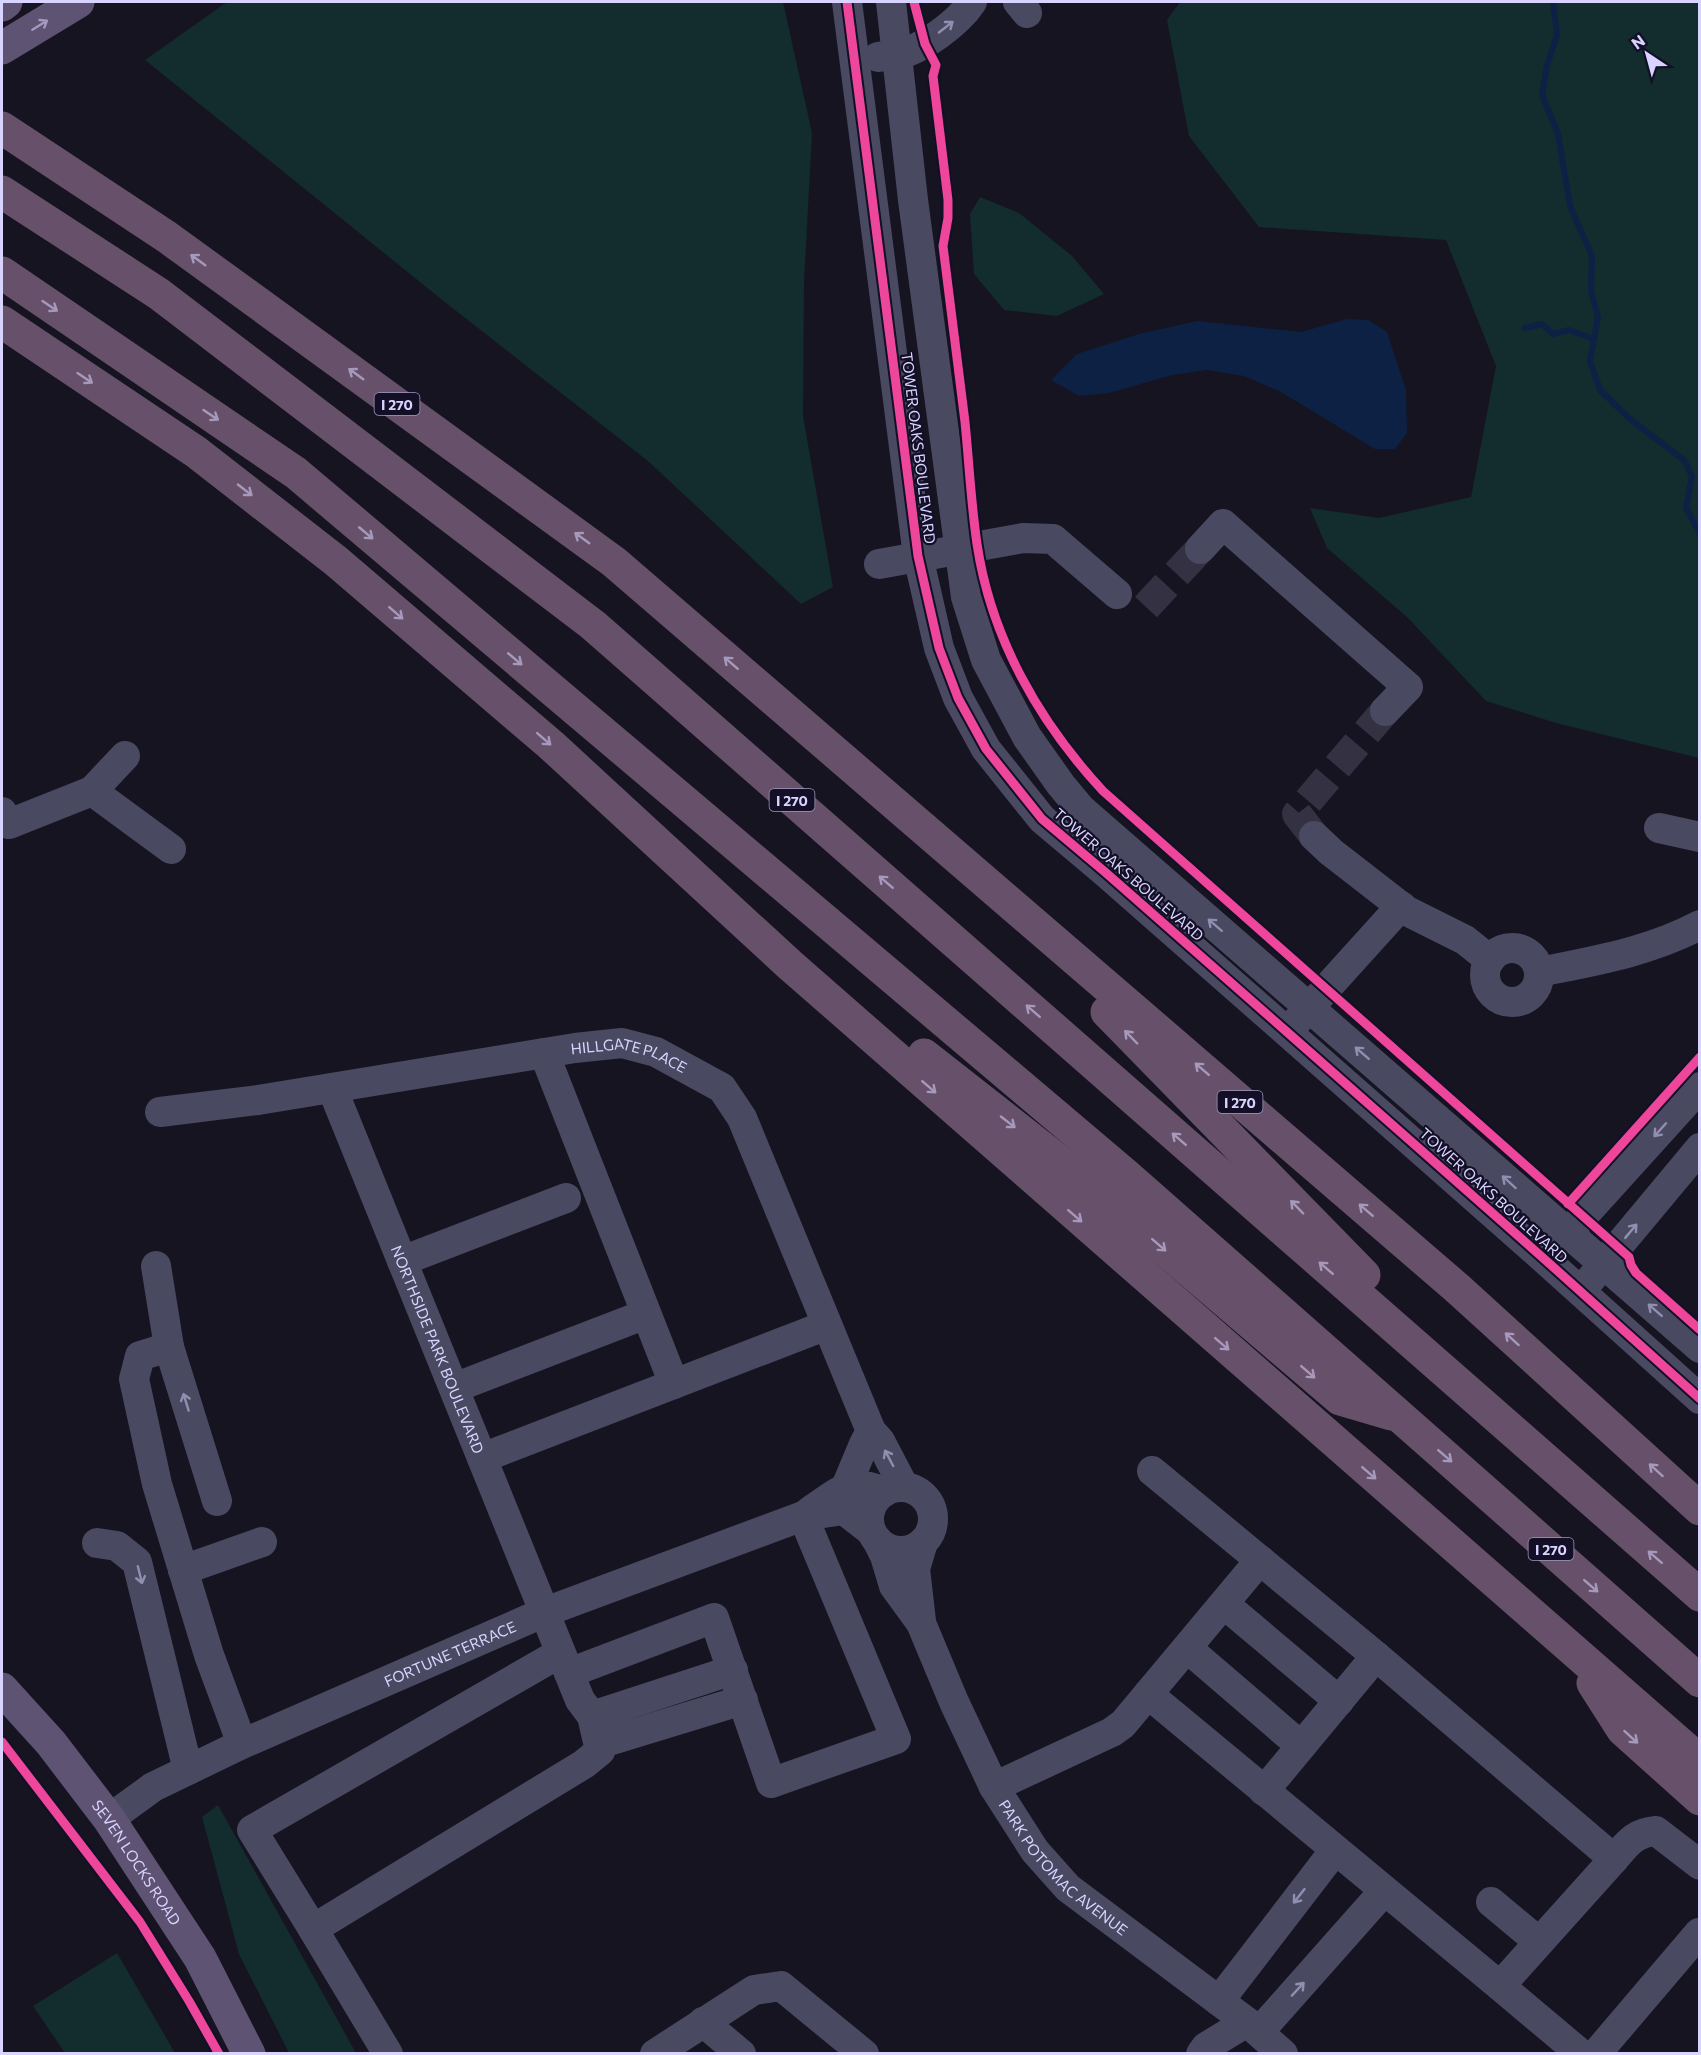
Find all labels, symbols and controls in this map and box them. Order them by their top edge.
one-way arrow [31,18,48,30]
one-way arrow [938,21,954,34]
north arrow [1617,24,1677,84]
text: N [1627,30,1648,53]
one-way arrow [190,254,206,266]
one-way arrow [41,300,58,312]
street label: TOWER OAKS BOULEVARD [898,351,940,545]
one-way arrow [348,368,364,380]
one-way arrow [77,371,94,384]
road number: I 270 [374,393,420,415]
one-way arrow [202,409,219,421]
one-way arrow [237,483,253,496]
one-way arrow [358,526,373,540]
one-way arrow [574,532,590,544]
one-way arrow [388,606,404,619]
one-way arrow [507,652,523,665]
one-way arrow [724,656,739,670]
one-way arrow [536,733,552,746]
road number: I 270 [770,789,814,811]
street label: TOWER OAKS BOULEVARD [1050,804,1208,944]
one-way arrow [879,875,894,889]
one-way arrow [1208,918,1223,932]
one-way arrow [1026,1004,1041,1018]
one-way arrow [1124,1030,1139,1045]
street label: HILLGATE PLACE [570,1034,690,1076]
one-way arrow [1355,1046,1370,1060]
one-way arrow [1195,1062,1210,1076]
one-way arrow [921,1080,936,1094]
road number: I 270 [1218,1091,1262,1113]
one-way arrow [1000,1115,1016,1128]
one-way arrow [1653,1123,1667,1138]
street label: TOWER OAKS BOULEVARD [1416,1124,1572,1266]
one-way arrow [1172,1132,1187,1146]
one-way arrow [1502,1175,1517,1189]
one-way arrow [1290,1199,1305,1214]
one-way arrow [1359,1203,1374,1217]
one-way arrow [1068,1209,1083,1223]
one-way arrow [1625,1223,1638,1239]
one-way arrow [1151,1238,1166,1252]
street label: NORTHSIDE PARK BOULEVARD [388,1243,488,1456]
one-way arrow [1319,1261,1334,1275]
one-way arrow [1648,1303,1663,1317]
one-way arrow [1505,1332,1520,1346]
one-way arrow [1214,1337,1229,1351]
one-way arrow [1300,1365,1316,1378]
one-way arrow [180,1392,191,1411]
one-way arrow [1438,1449,1453,1463]
one-way arrow [883,1450,895,1467]
one-way arrow [1649,1463,1664,1477]
one-way arrow [1361,1466,1376,1480]
road number: I 270 [1528,1538,1574,1560]
one-way arrow [1648,1550,1663,1564]
one-way arrow [134,1565,146,1584]
one-way arrow [1583,1578,1599,1592]
street label: FORTUNE TERRACE [381,1617,519,1690]
one-way arrow [1623,1730,1638,1744]
street label: SEVEN LOCKS ROAD [89,1796,185,1928]
street label: PARK POTOMAC AVENUE [995,1796,1132,1939]
one-way arrow [1293,1888,1306,1904]
one-way arrow [1291,1981,1305,1996]

